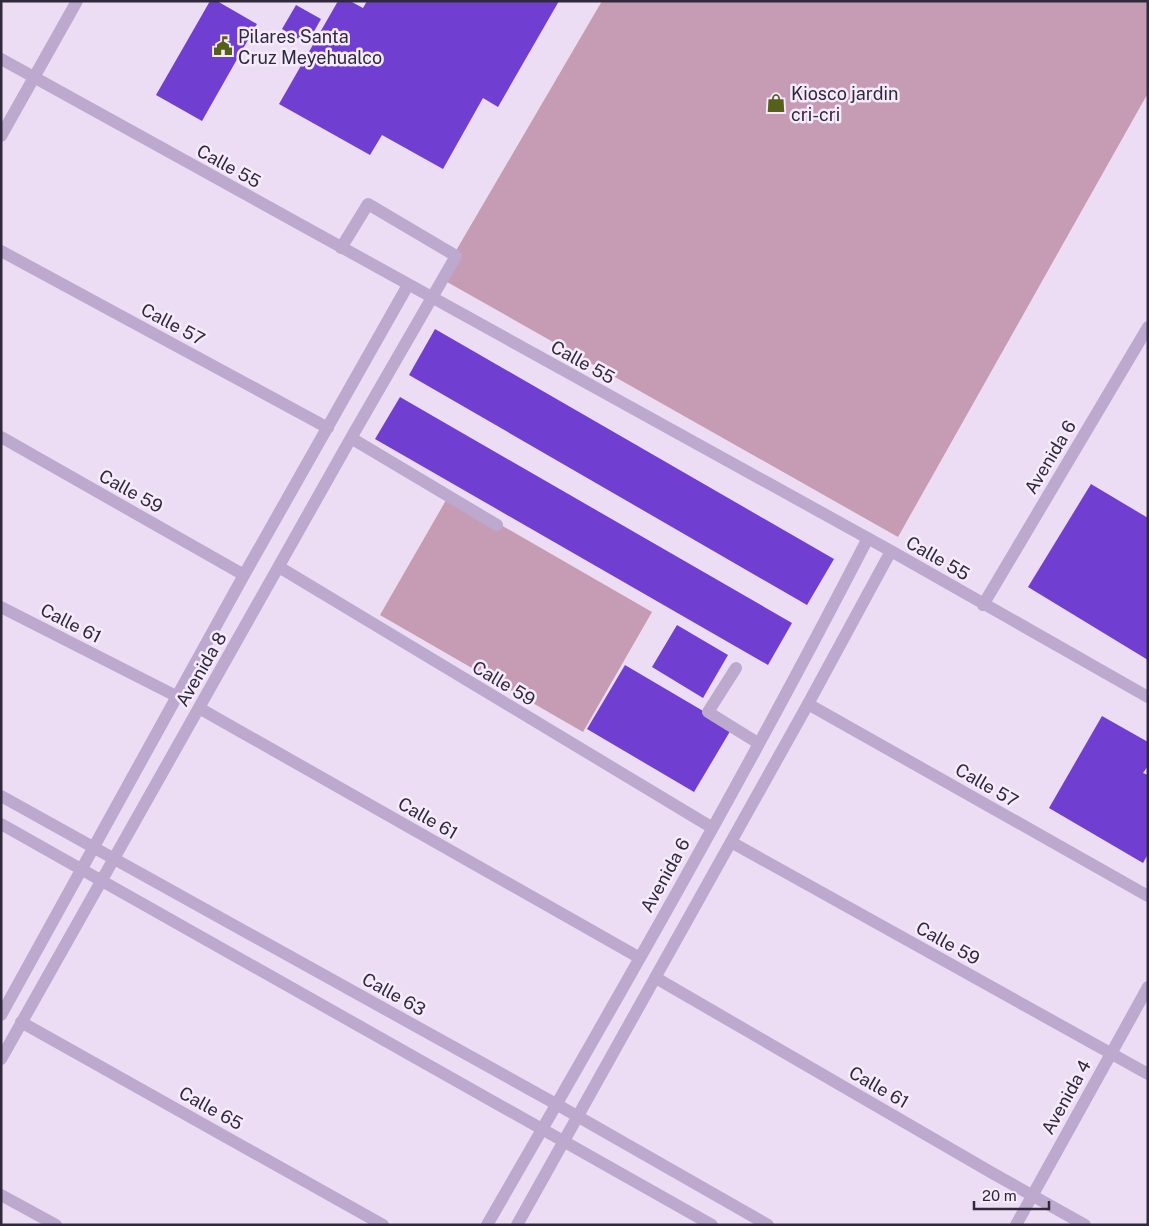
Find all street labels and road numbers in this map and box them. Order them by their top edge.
street label: Calle 55 [193,140,265,192]
street label: Calle 57 [138,298,208,350]
street label: Calle 55 [547,336,619,388]
street label: Avenida 6 [1020,416,1080,498]
street label: Calle 59 [95,465,167,517]
street label: Calle 55 [902,531,974,585]
street label: Calle 61 [37,599,105,647]
street label: Avenida 8 [171,628,231,710]
street label: Calle 59 [469,656,539,710]
street label: Calle 57 [952,759,1022,811]
street label: Calle 61 [394,793,462,843]
street label: Avenida 6 [636,834,694,916]
street label: Calle 59 [912,917,984,969]
street label: Calle 63 [359,968,429,1020]
street label: Avenida 4 [1037,1056,1095,1138]
street label: Calle 61 [845,1062,913,1112]
street label: Calle 65 [175,1082,247,1134]

